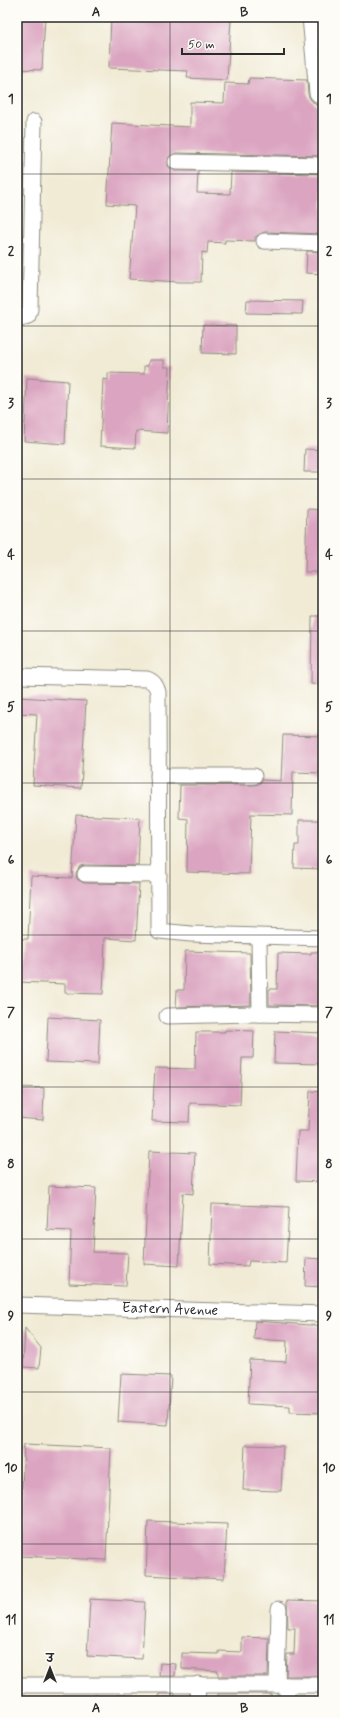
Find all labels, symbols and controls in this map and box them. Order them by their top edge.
text: A [92,4,100,21]
text: B [240,4,249,21]
scale bar [182,30,284,56]
text: 50 m [188,37,215,53]
text: 1 [8,91,14,108]
text: 1 [326,91,332,108]
text: 2 [8,243,15,260]
text: 2 [326,243,333,260]
text: 3 [8,395,14,412]
text: 3 [326,395,332,412]
text: 4 [7,547,15,564]
text: 4 [325,547,333,564]
text: 5 [7,699,15,716]
text: 5 [325,699,333,716]
text: 6 [8,852,15,869]
text: 6 [326,852,333,869]
text: 7 [7,1004,15,1021]
text: 7 [325,1004,333,1021]
text: 8 [7,1156,15,1173]
text: 8 [325,1156,333,1173]
street label: Eastern Avenue [122,1298,219,1321]
text: 9 [8,1308,15,1325]
text: 9 [326,1308,333,1325]
text: 10 [4,1460,18,1477]
text: 10 [322,1460,336,1477]
text: 11 [5,1612,17,1629]
text: 11 [323,1612,335,1629]
north arrow [30,1648,70,1688]
text: उ [45,1652,55,1666]
text: A [92,1700,100,1717]
text: B [240,1700,249,1717]

